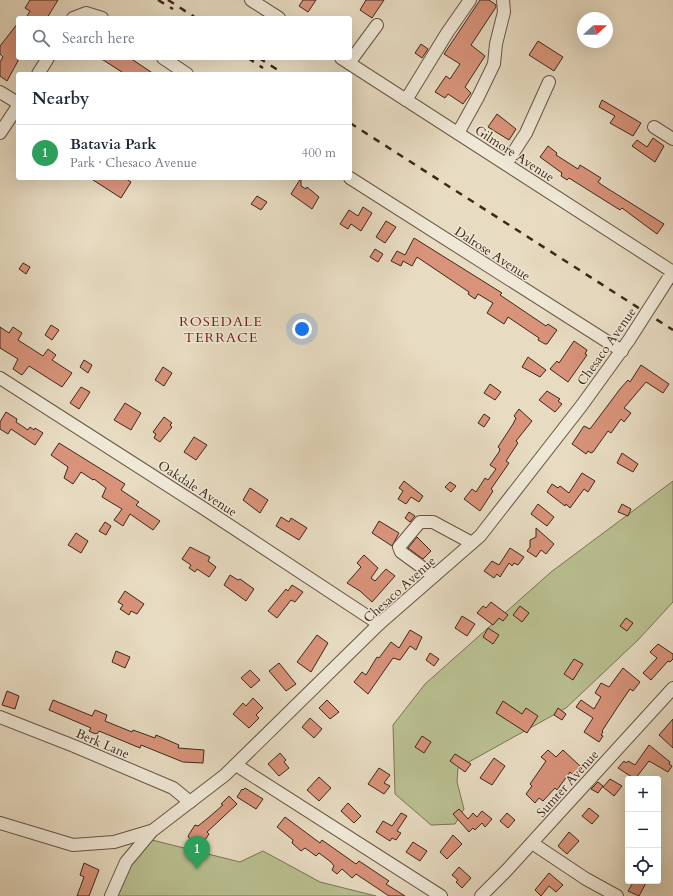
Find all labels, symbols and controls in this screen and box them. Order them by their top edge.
north arrow [577,12,613,48]
search box [16,16,352,60]
icon: search [30,27,52,49]
text: Search here [62,28,135,48]
text: Nearby [32,87,89,110]
street label: Gilmore Avenue [471,121,558,186]
text: Batavia Park [70,134,157,154]
text: 1 [42,144,48,162]
text: 400 m [302,144,336,162]
text: Park · Chesaco Avenue [70,154,197,172]
street label: Dalrose Avenue [451,223,534,285]
street label: Chesaco Avenue [573,304,641,389]
district label: ROSEDALE TERRACE [179,312,263,347]
your location [292,319,312,339]
street label: Oakdale Avenue [154,456,241,521]
street label: Chesaco Avenue [360,552,440,627]
street label: Berk Lane [73,725,132,763]
street label: Sumter Avenue [533,746,603,821]
map controls [625,776,661,884]
button: + [625,776,661,812]
button: − [625,812,661,848]
pin: 1 [184,836,210,869]
button: locate [625,848,661,884]

